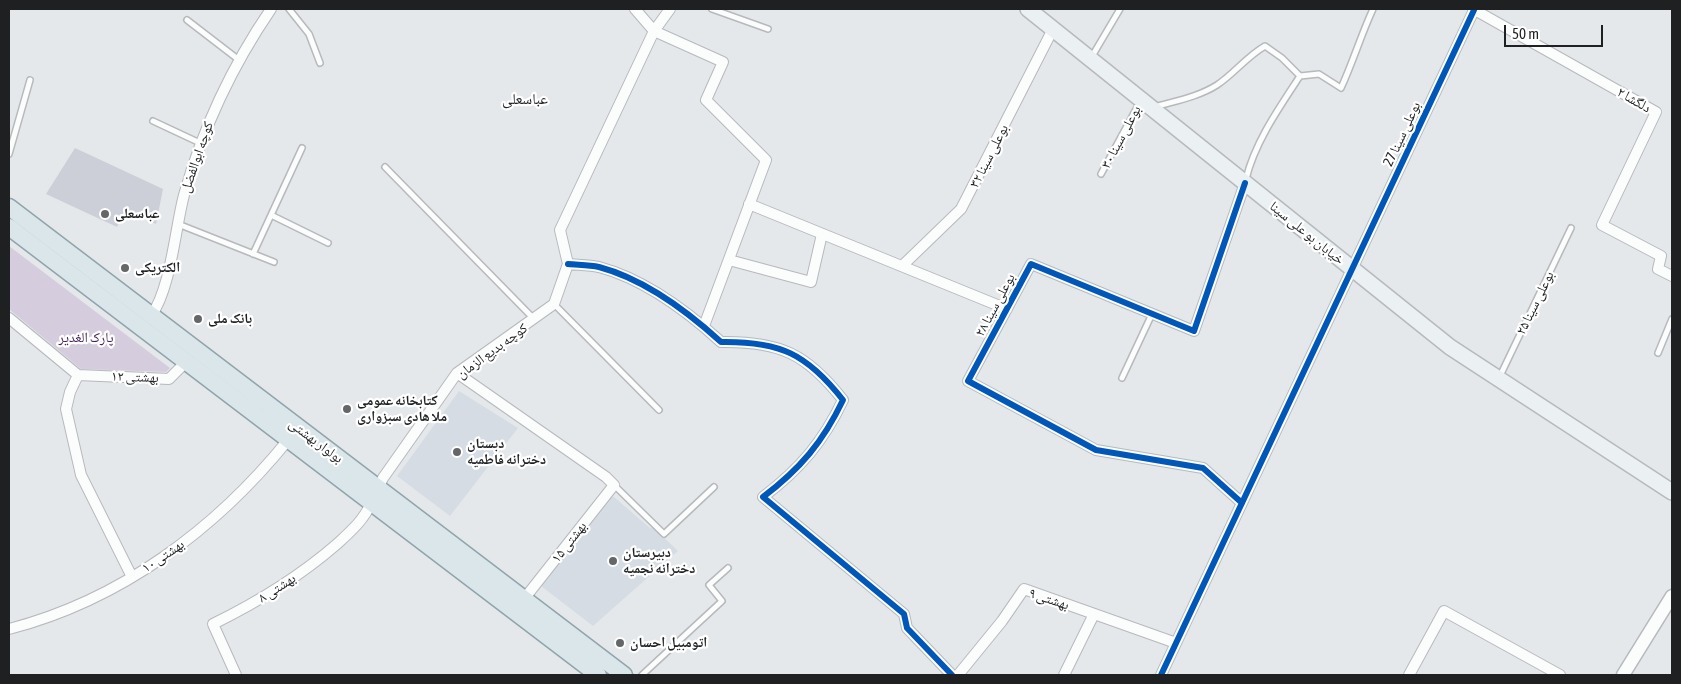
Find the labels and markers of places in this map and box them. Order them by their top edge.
place label: عباسعلی [115,206,160,222]
marker: عباسعلی [99,208,111,220]
place label: الکتریکی [135,260,180,276]
marker: الکتریکی [119,262,131,274]
place label: بانک ملی [208,311,252,327]
marker: بانک ملی [192,313,204,325]
place label: کتابخانه عمومی ملا هادی سبزواری [357,393,447,426]
marker: کتابخانه عمومی ملا هادی سبزواری [341,403,353,415]
place label: دبستان دخترانه فاطمیه [467,436,546,468]
marker: دبستان دخترانه فاطمیه [451,446,463,458]
place label: دبیرستان دخترانه نجمیه [623,545,695,578]
marker: دبیرستان دخترانه نجمیه [607,555,619,567]
place label: اتومبیل احسان [630,635,707,651]
marker: اتومبیل احسان [614,637,626,649]

